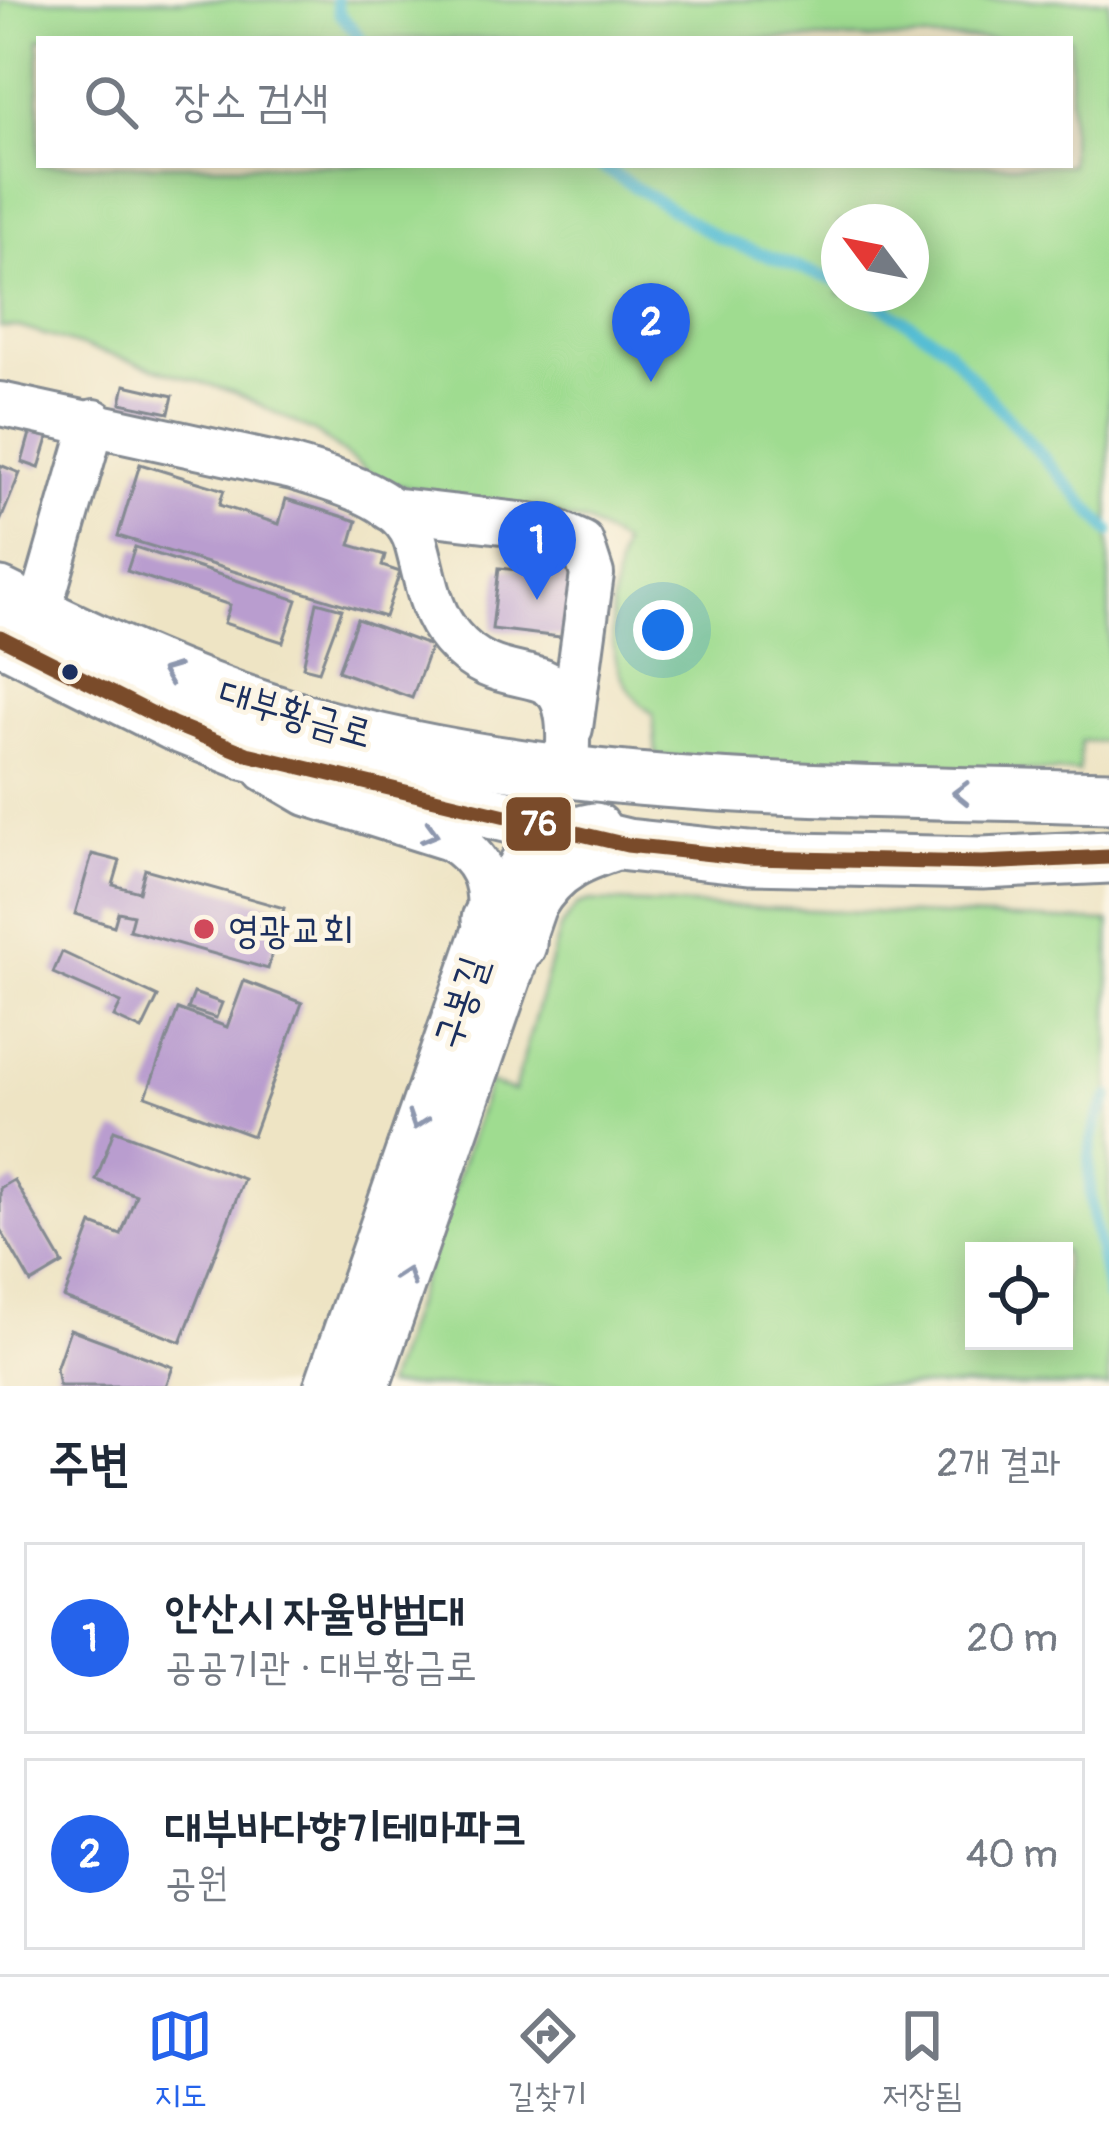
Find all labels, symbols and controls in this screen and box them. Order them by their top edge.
search box [36,36,1073,168]
icon: search [78,69,144,135]
text: 장소 검색 [174,74,329,130]
north arrow [821,204,929,312]
pin: 2 [612,283,690,382]
pin: 1 [498,501,576,600]
your location [633,600,693,660]
unlabelled marker [59,661,81,683]
one-way arrow [160,663,181,687]
street label: 대부황금로 [213,668,378,759]
one-way arrow [951,781,970,807]
line badge: 76 [504,795,573,853]
text: 76 [521,804,557,845]
one-way arrow [418,819,439,844]
place label: 영광교회 [228,906,354,955]
marker: 영광교회 [191,916,217,942]
street label: 구봉길 [422,950,499,1055]
one-way arrow [407,1109,431,1130]
map controls [965,1242,1073,1350]
button: locate [965,1242,1073,1350]
one-way arrow [392,1266,416,1287]
text: 주변 [48,1432,130,1496]
text: 2개 결과 [937,1439,1061,1488]
text: 안산시 자율방범대 [165,1585,464,1641]
text: 1 [82,1614,98,1663]
text: 20 m [966,1614,1058,1663]
text: 공공기관 · 대부황금로 [165,1642,477,1691]
text: 대부바다향기테마파크 [165,1801,527,1857]
text: 2 [79,1830,101,1879]
text: 40 m [966,1830,1058,1879]
text: 공원 [165,1858,228,1907]
tab: 지도 [147,2003,213,2117]
tab: 길찾기 [508,2003,587,2117]
tab: 저장됨 [882,2003,962,2117]

